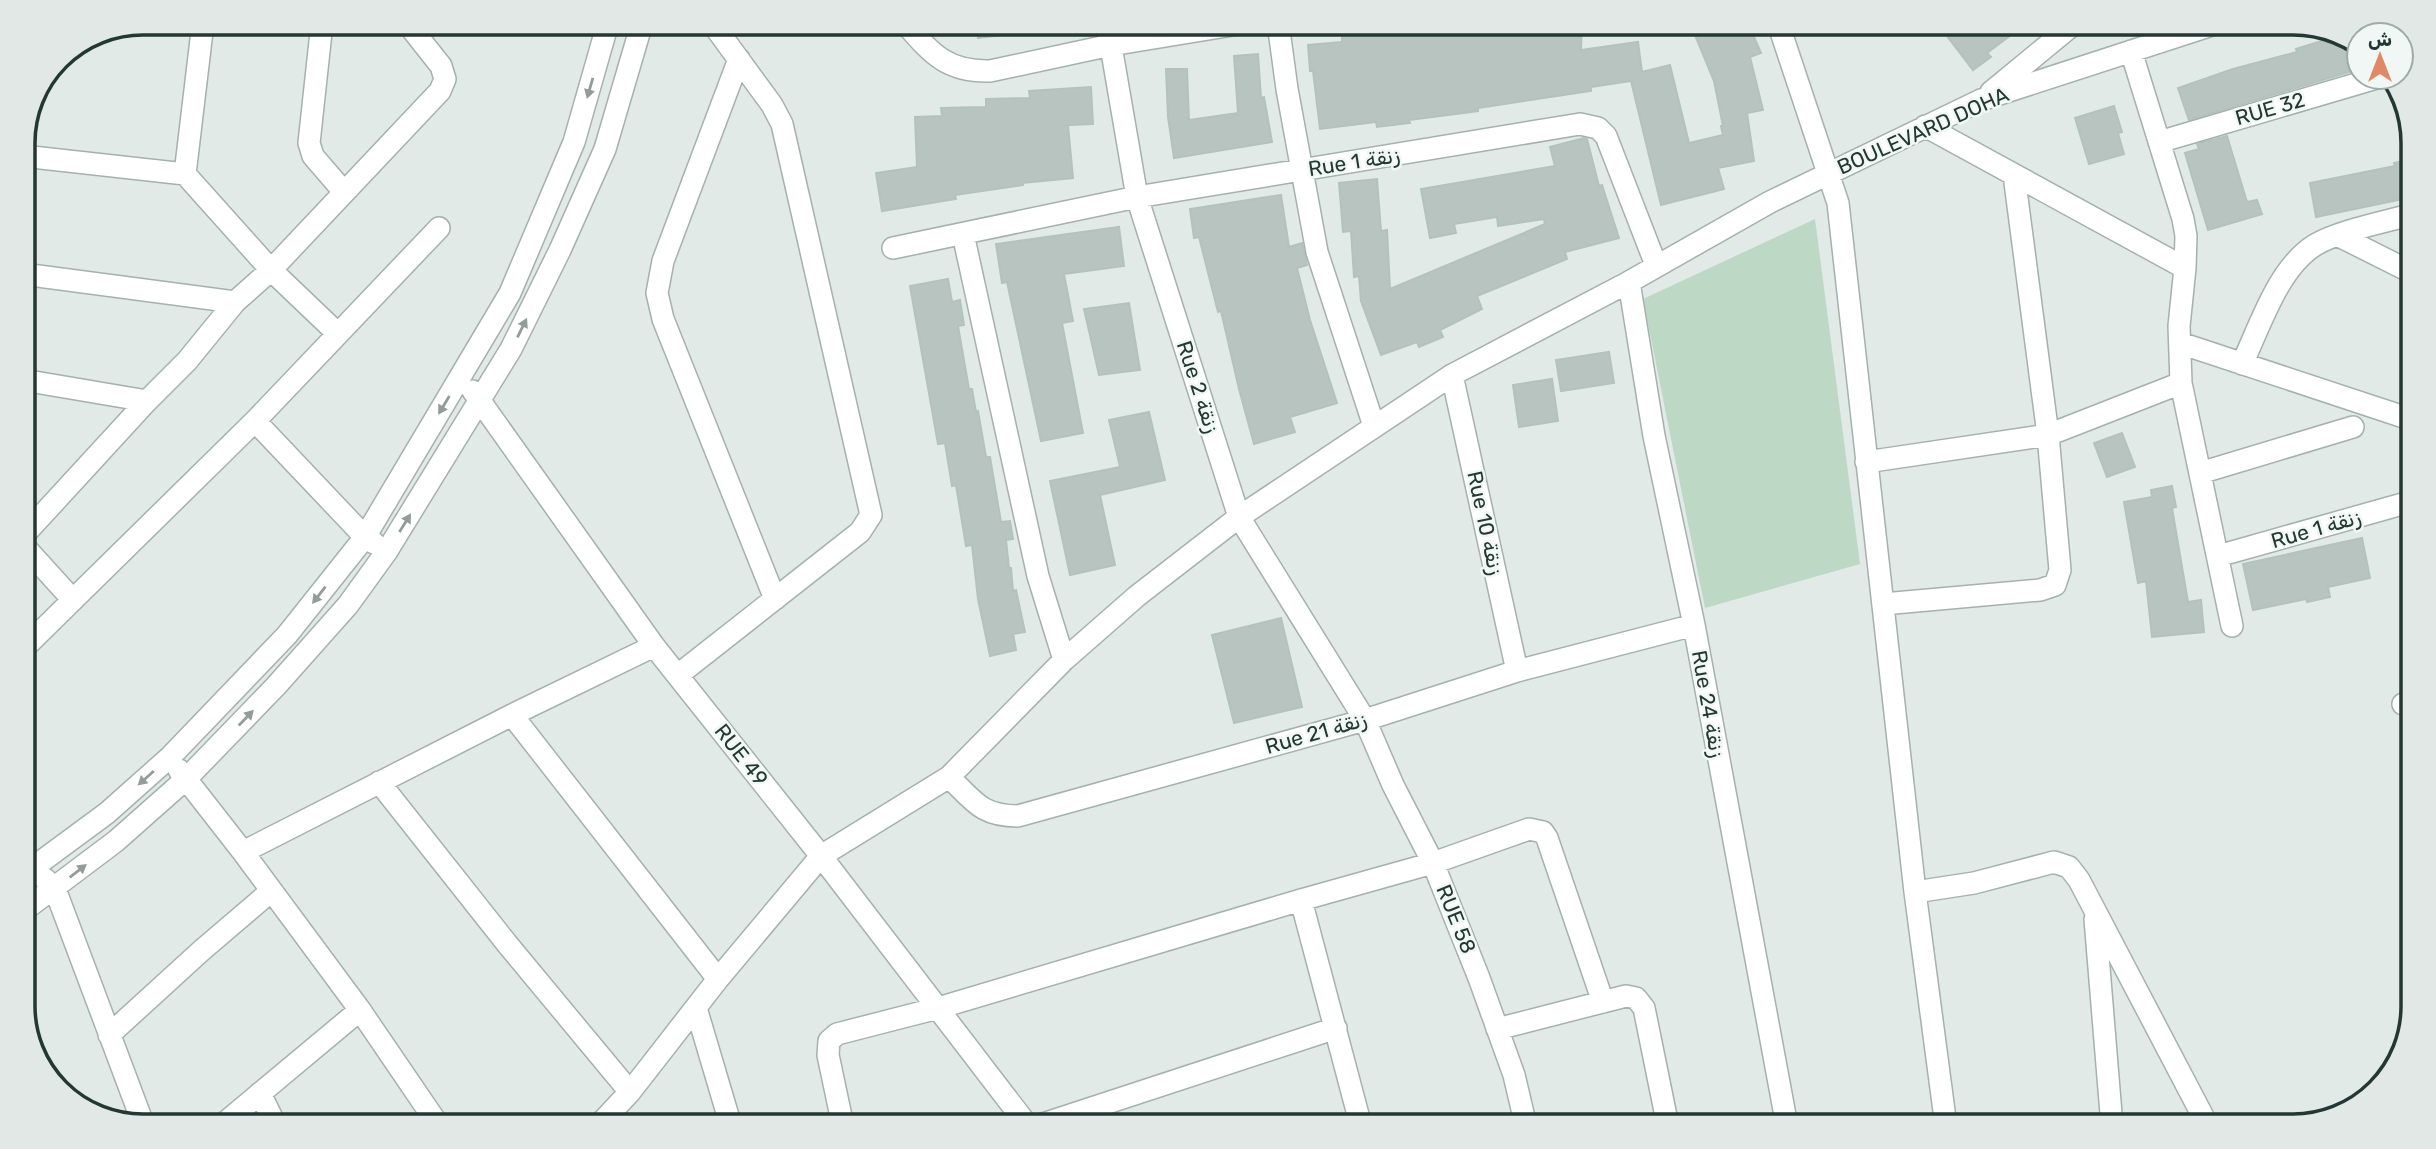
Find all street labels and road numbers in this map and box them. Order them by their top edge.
street label: BOULEVARD DOHA [1833,81,2013,180]
street label: RUE 32 [2232,87,2308,130]
street label: Rue 1 زنقة [1306,142,1401,181]
street label: Rue 2 زنقة [1172,338,1225,436]
street label: Rue 10 زنقة [1462,469,1509,577]
street label: Rue 1 زنقة [2268,504,2364,553]
street label: Rue 24 زنقة [1687,648,1730,759]
street label: Rue 21 زنقة [1262,706,1370,759]
street label: RUE 49 [709,719,773,791]
street label: RUE 58 [1431,881,1482,957]

